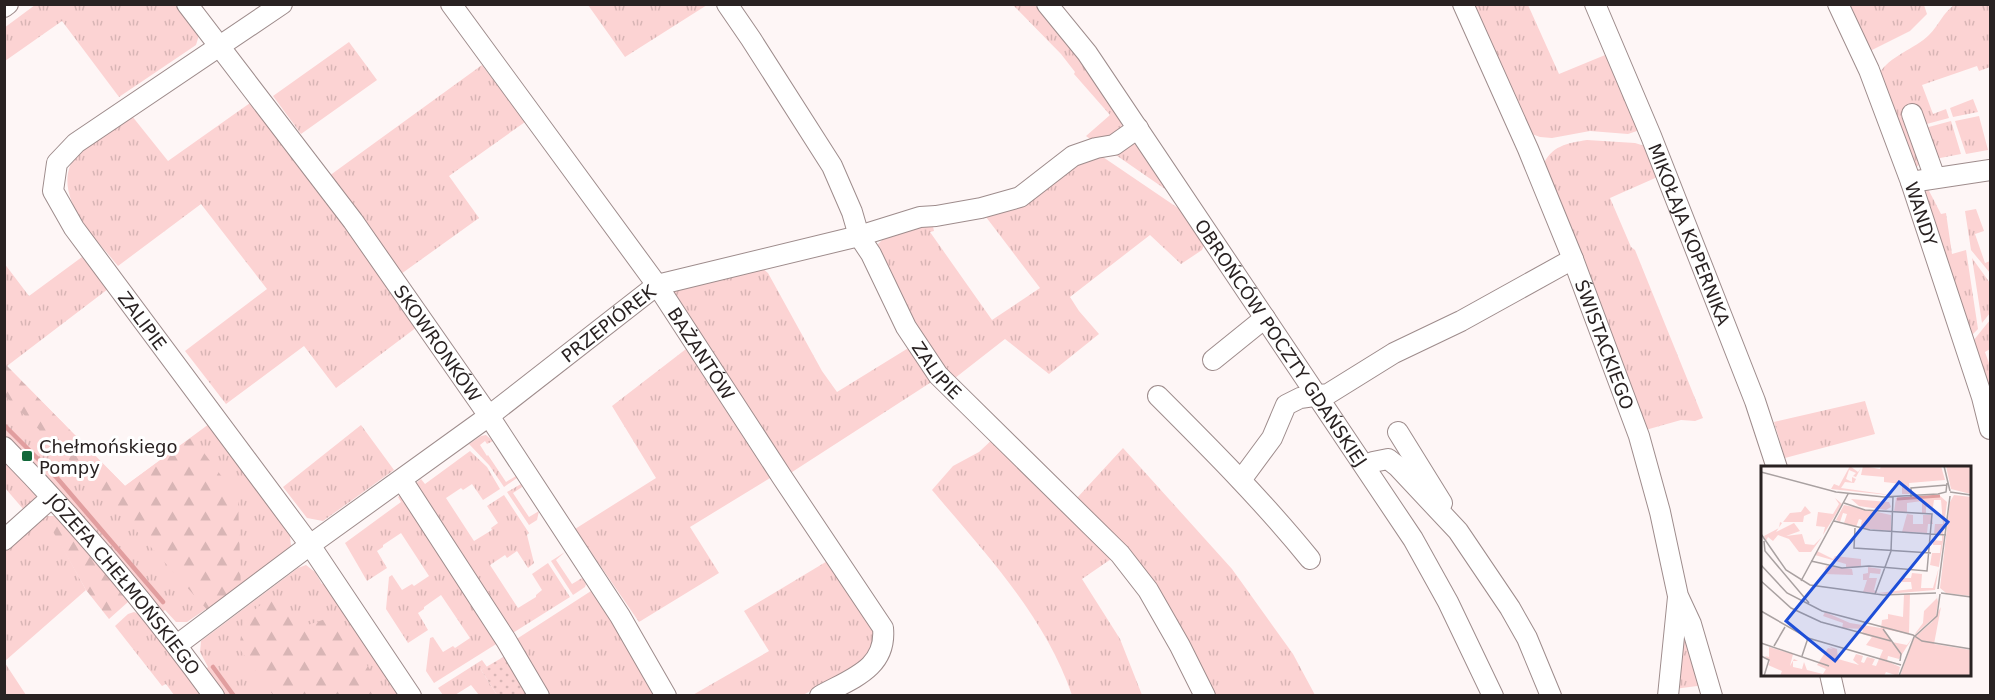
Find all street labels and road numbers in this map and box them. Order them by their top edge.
street label: MIKOŁAJA KOPERNIKA [1644,140,1735,329]
street label: WANDY [1901,179,1942,250]
street label: OBROŃCÓW POCZTY GDAŃSKIEJ [1191,215,1372,470]
street label: ŚWISTACKIEGO [1571,277,1639,412]
street label: PRZEPIÓREK [557,279,660,366]
street label: SKOWRONKÓW [390,281,486,405]
street label: ZALIPIE [114,287,171,354]
street label: BAŻANTÓW [664,303,739,404]
street label: ZALIPIE [908,337,966,403]
street label: JÓZEFA CHEŁMOŃSKIEGO [42,488,205,678]

